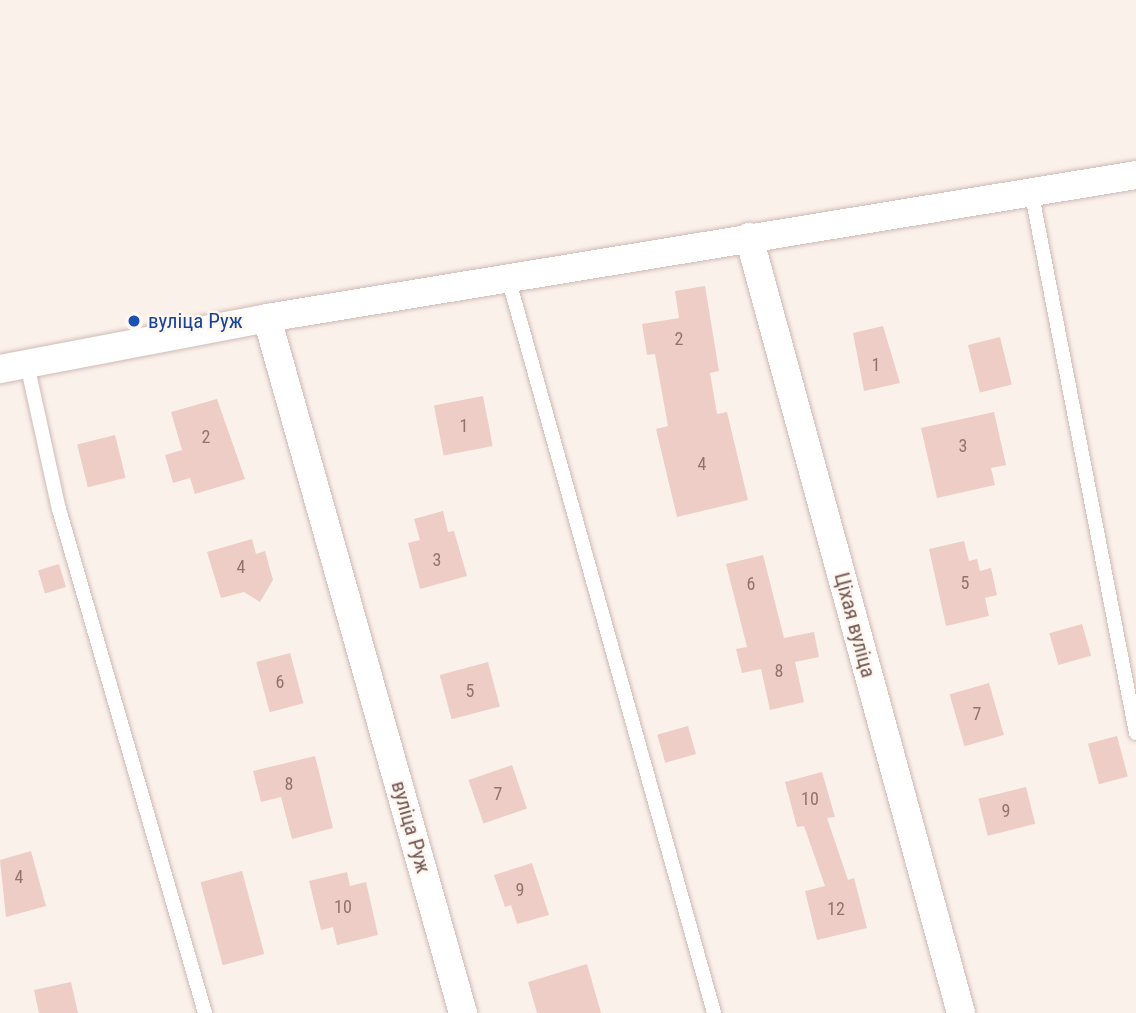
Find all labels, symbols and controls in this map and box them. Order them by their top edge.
place label: вуліца Руж [148,308,243,334]
marker: вуліца Руж [126,313,142,329]
house number: 2 [675,328,683,350]
house number: 1 [872,354,880,376]
house number: 1 [460,415,468,437]
house number: 2 [202,426,210,448]
house number: 3 [959,435,967,457]
house number: 4 [698,453,706,475]
house number: 3 [433,549,441,571]
house number: 4 [237,556,245,578]
street label: Ціхая вуліца [829,570,881,680]
house number: 5 [961,572,969,594]
house number: 6 [747,573,755,595]
house number: 8 [775,660,783,682]
house number: 6 [276,671,284,693]
house number: 5 [466,680,474,702]
house number: 7 [973,703,981,725]
house number: 8 [285,773,293,795]
street label: вуліца Руж [386,778,436,876]
house number: 7 [494,783,502,805]
house number: 10 [801,788,819,810]
house number: 9 [1002,800,1010,822]
house number: 4 [15,866,23,888]
house number: 9 [516,879,524,901]
house number: 10 [334,896,352,918]
house number: 12 [827,898,845,920]

